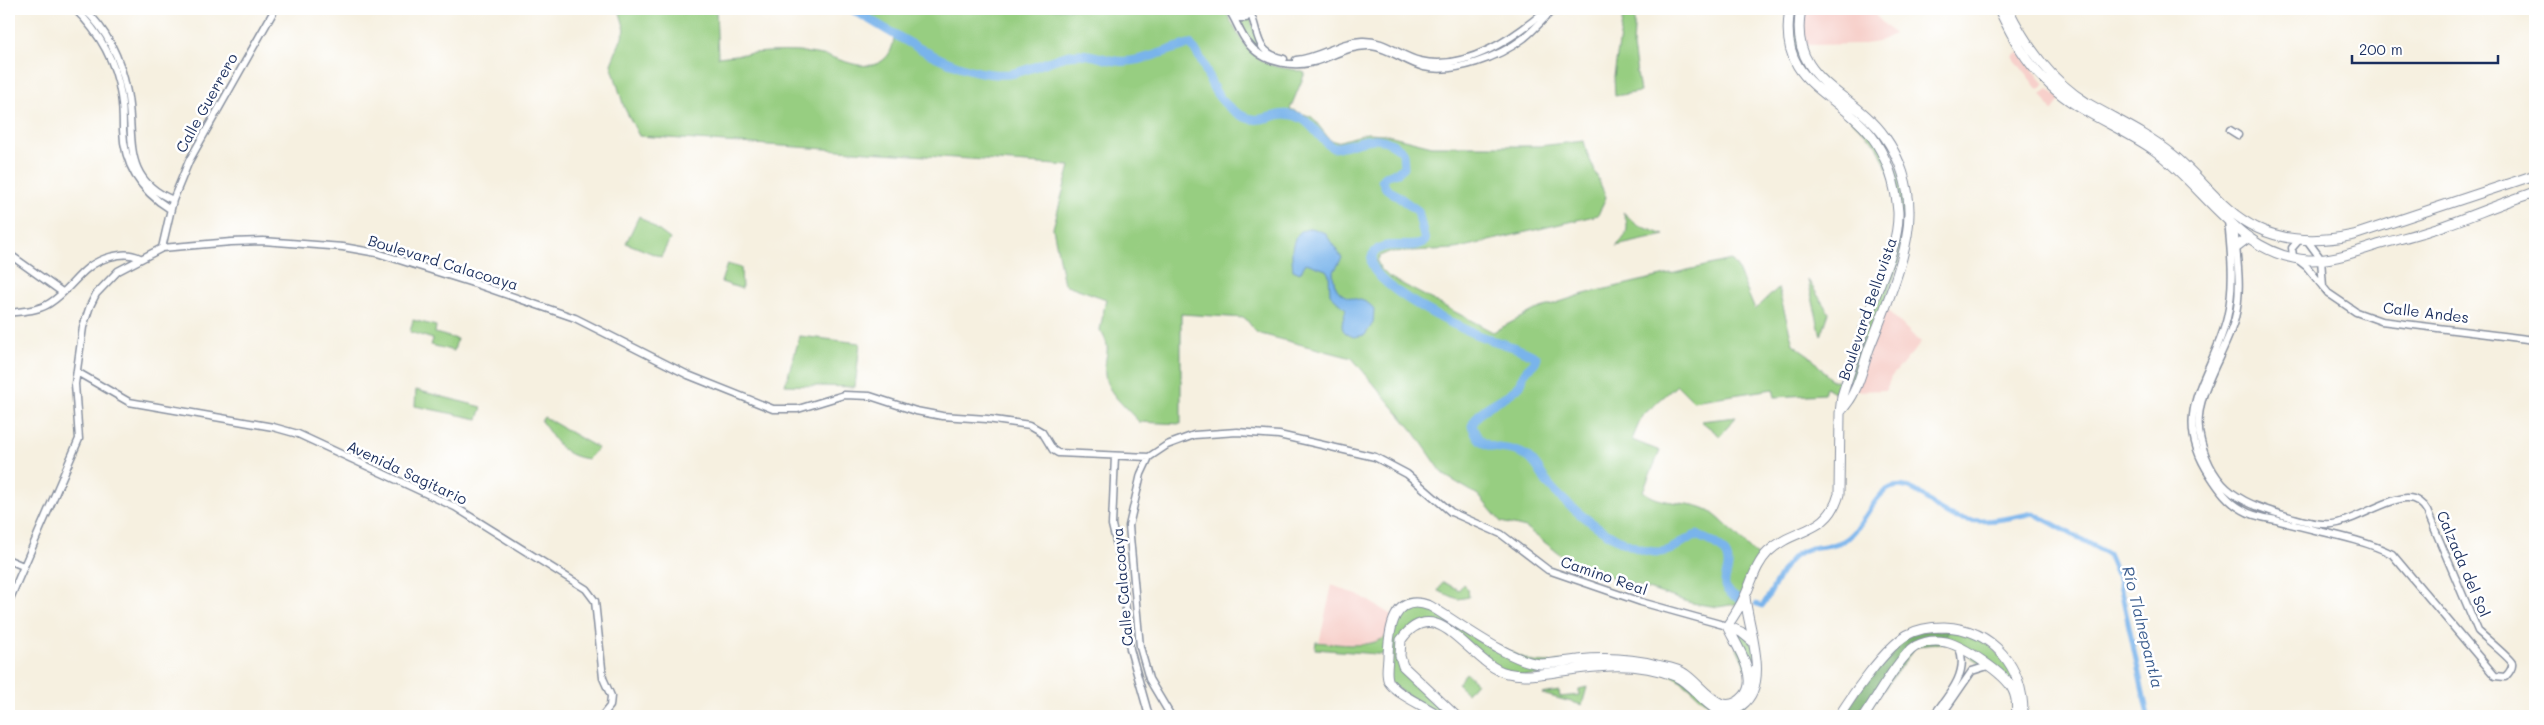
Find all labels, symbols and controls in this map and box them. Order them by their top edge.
scale bar [2352,32,2498,64]
text: 200 m [2359,39,2403,59]
street label: Calle Guerrero [170,49,242,156]
street label: Boulevard Calacoaya [366,230,521,294]
street label: Boulevard Bellavista [1833,235,1901,383]
street label: Calle Andes [2382,297,2470,327]
street label: Avenida Sagitario [344,435,471,509]
street label: Calzada del Sol [2433,507,2495,620]
street label: Calle Calacoaya [1107,527,1137,647]
street label: Camino Real [1558,551,1650,599]
water label: Río Tlalnepantla [2118,564,2169,690]

